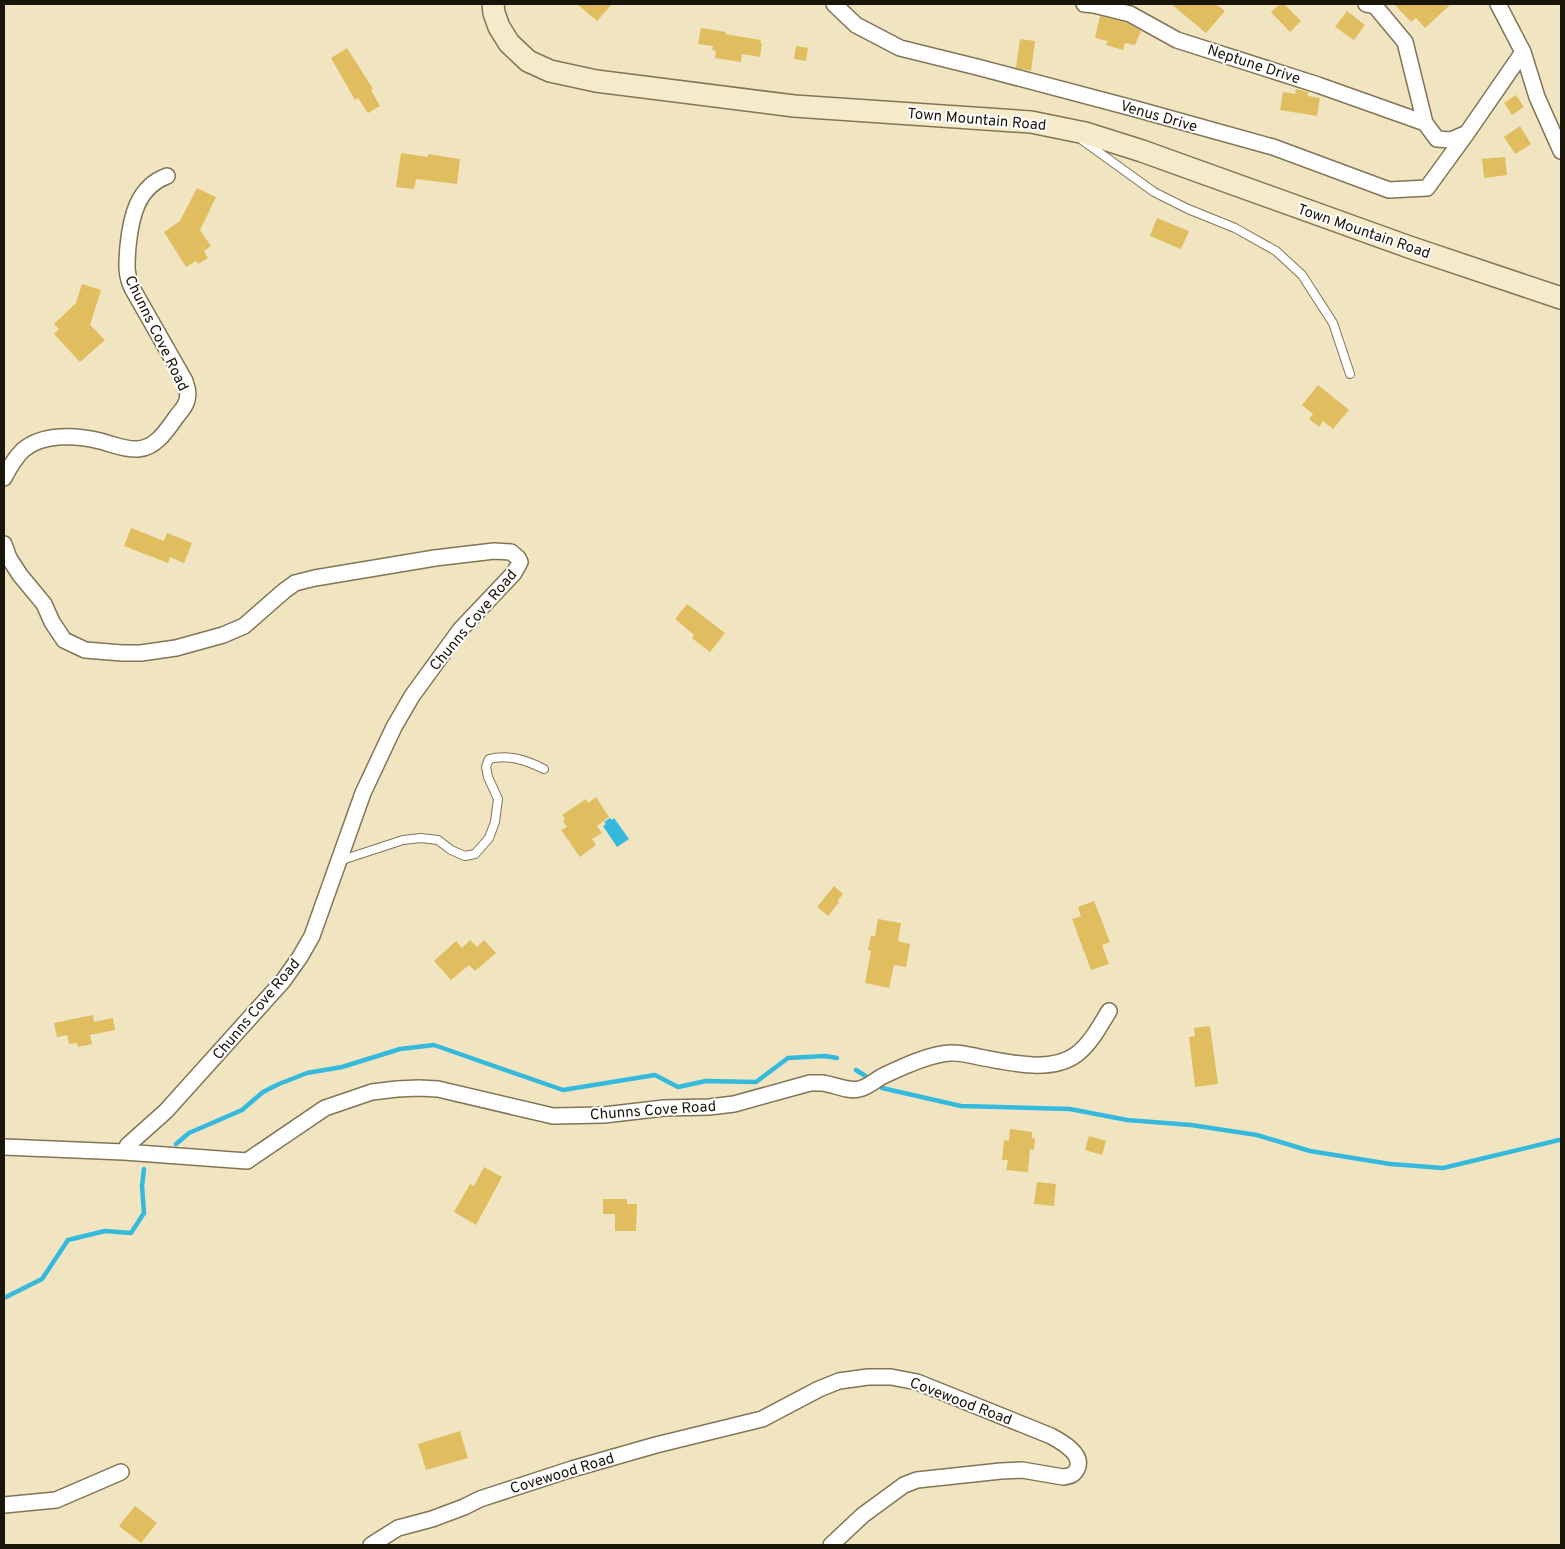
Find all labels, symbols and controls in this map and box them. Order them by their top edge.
street label: Neptune Drive [1205,41,1303,89]
street label: Venus Drive [1118,97,1199,138]
street label: Town Mountain Road [907,105,1047,136]
street label: Town Mountain Road [1294,201,1433,264]
street label: Chunns Cove Road [119,273,192,395]
street label: Chunns Cove Road [426,566,522,675]
street label: Chunns Cove Road [209,955,305,1064]
street label: Chunns Cove Road [589,1098,717,1125]
street label: Covewood Road [907,1374,1014,1431]
street label: Covewood Road [508,1450,617,1499]

